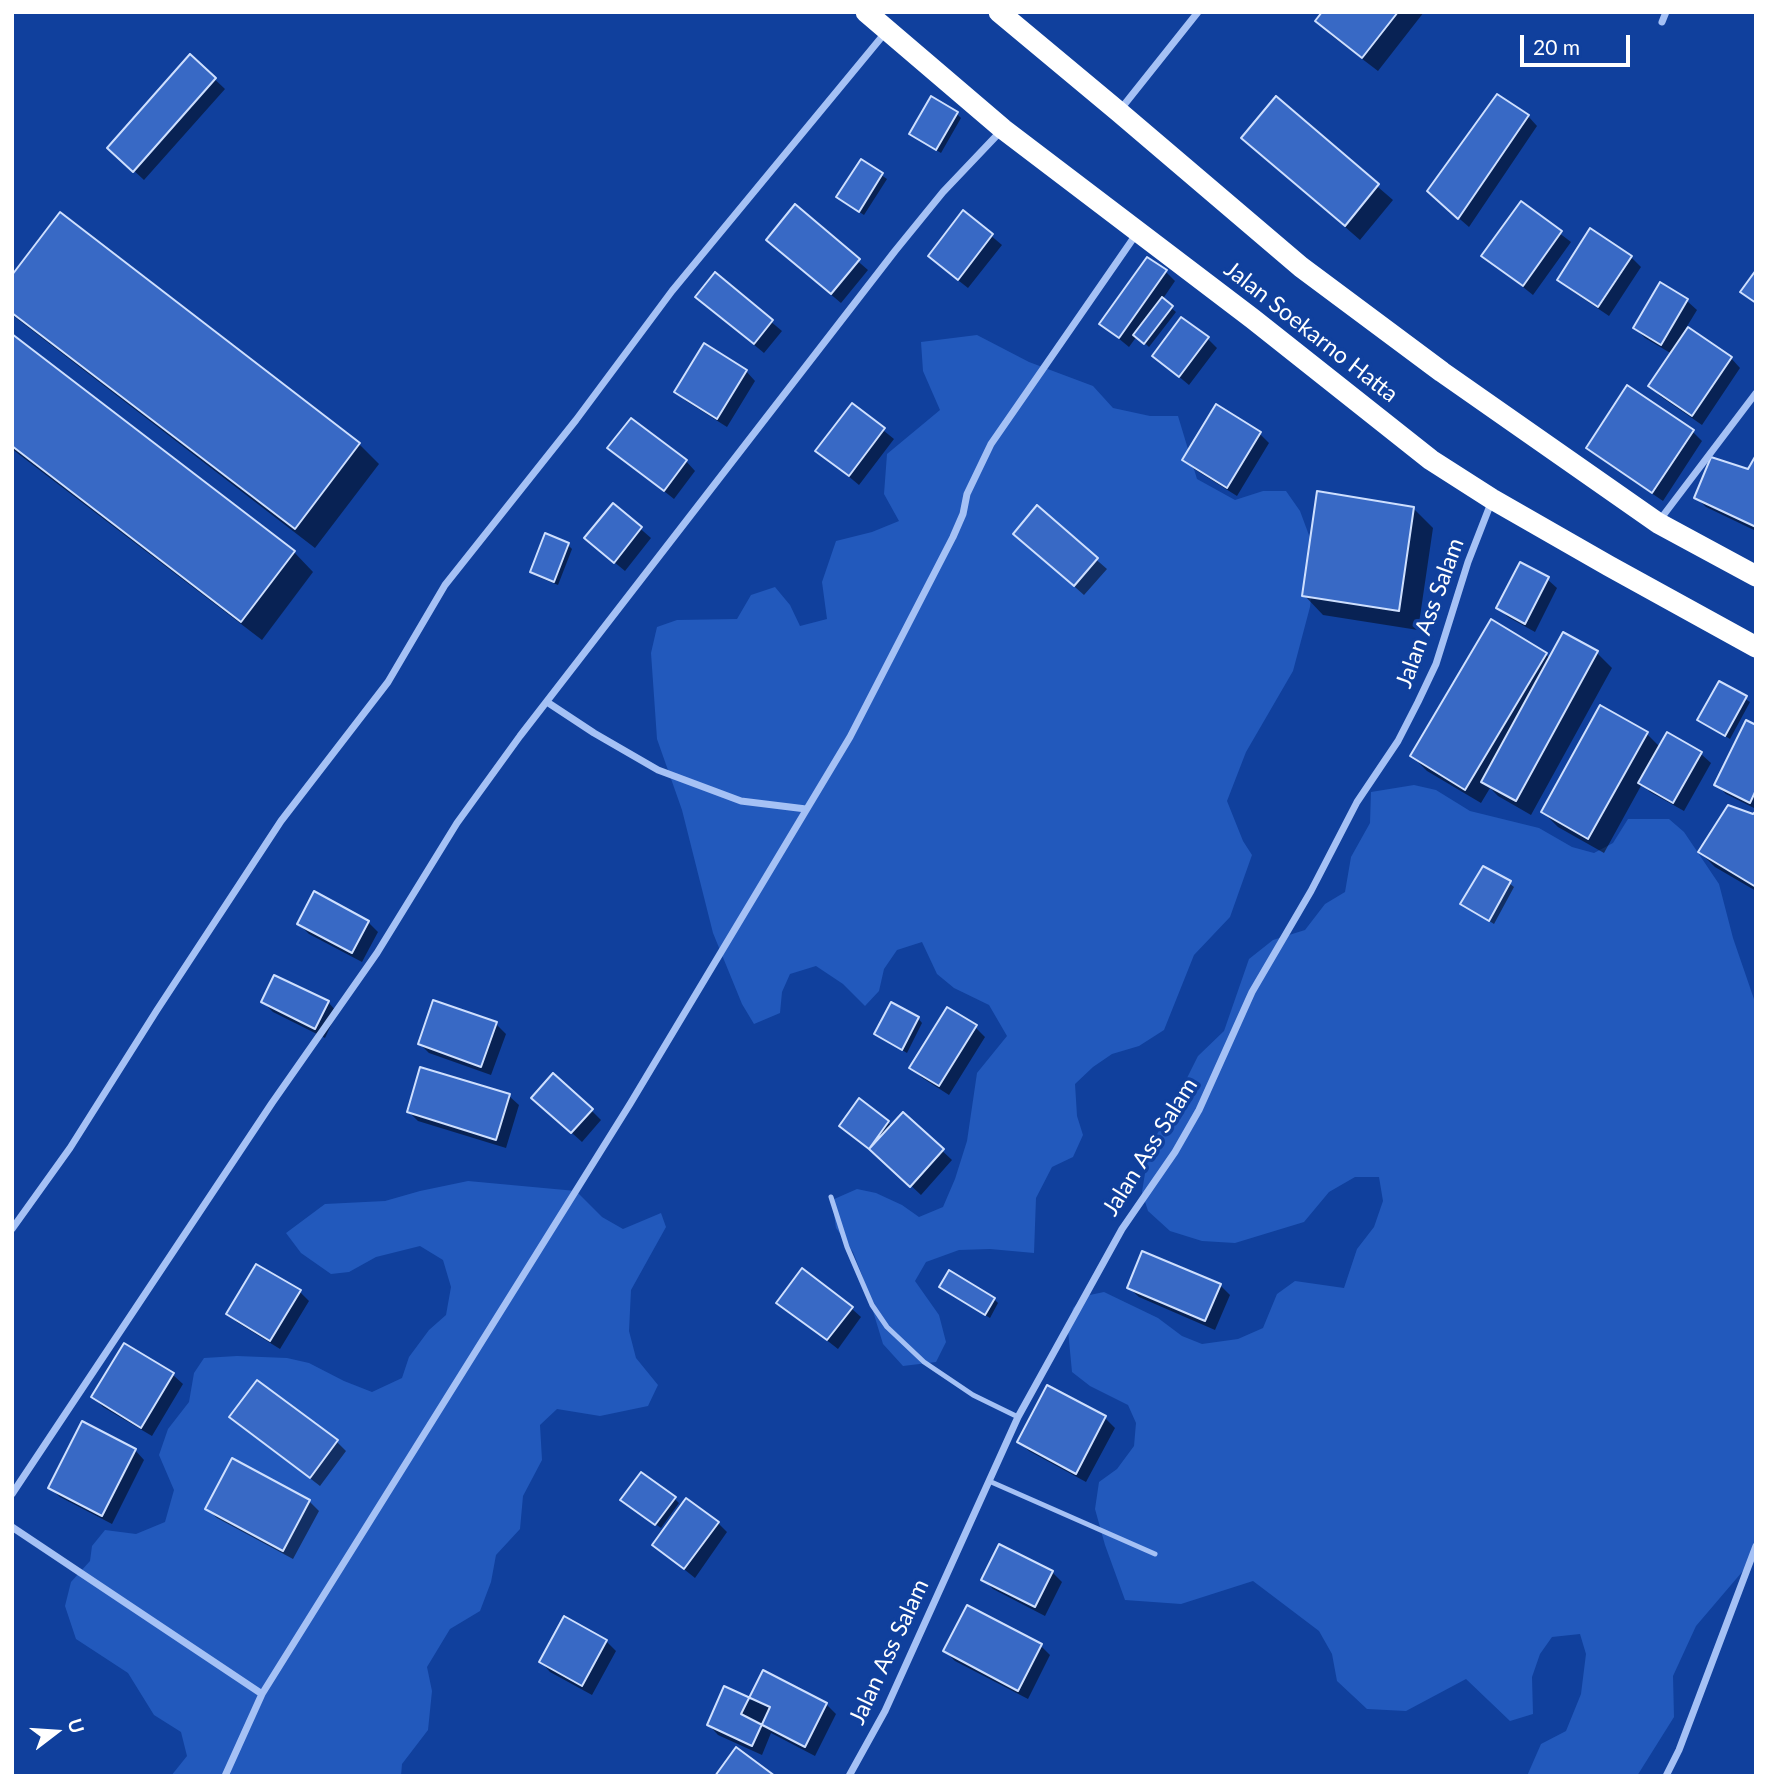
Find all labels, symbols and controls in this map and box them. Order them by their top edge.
scale bar [1523,21,1633,65]
text: 20 m [1533,34,1580,59]
street label: Jalan Soekarno Hatta [1219,256,1403,408]
street label: Jalan Ass Salam [1390,534,1470,692]
street label: Jalan Ass Salam [1097,1073,1203,1221]
street label: Jalan Ass Salam [843,1575,935,1729]
north arrow [21,1697,91,1767]
text: U [63,1716,90,1736]

